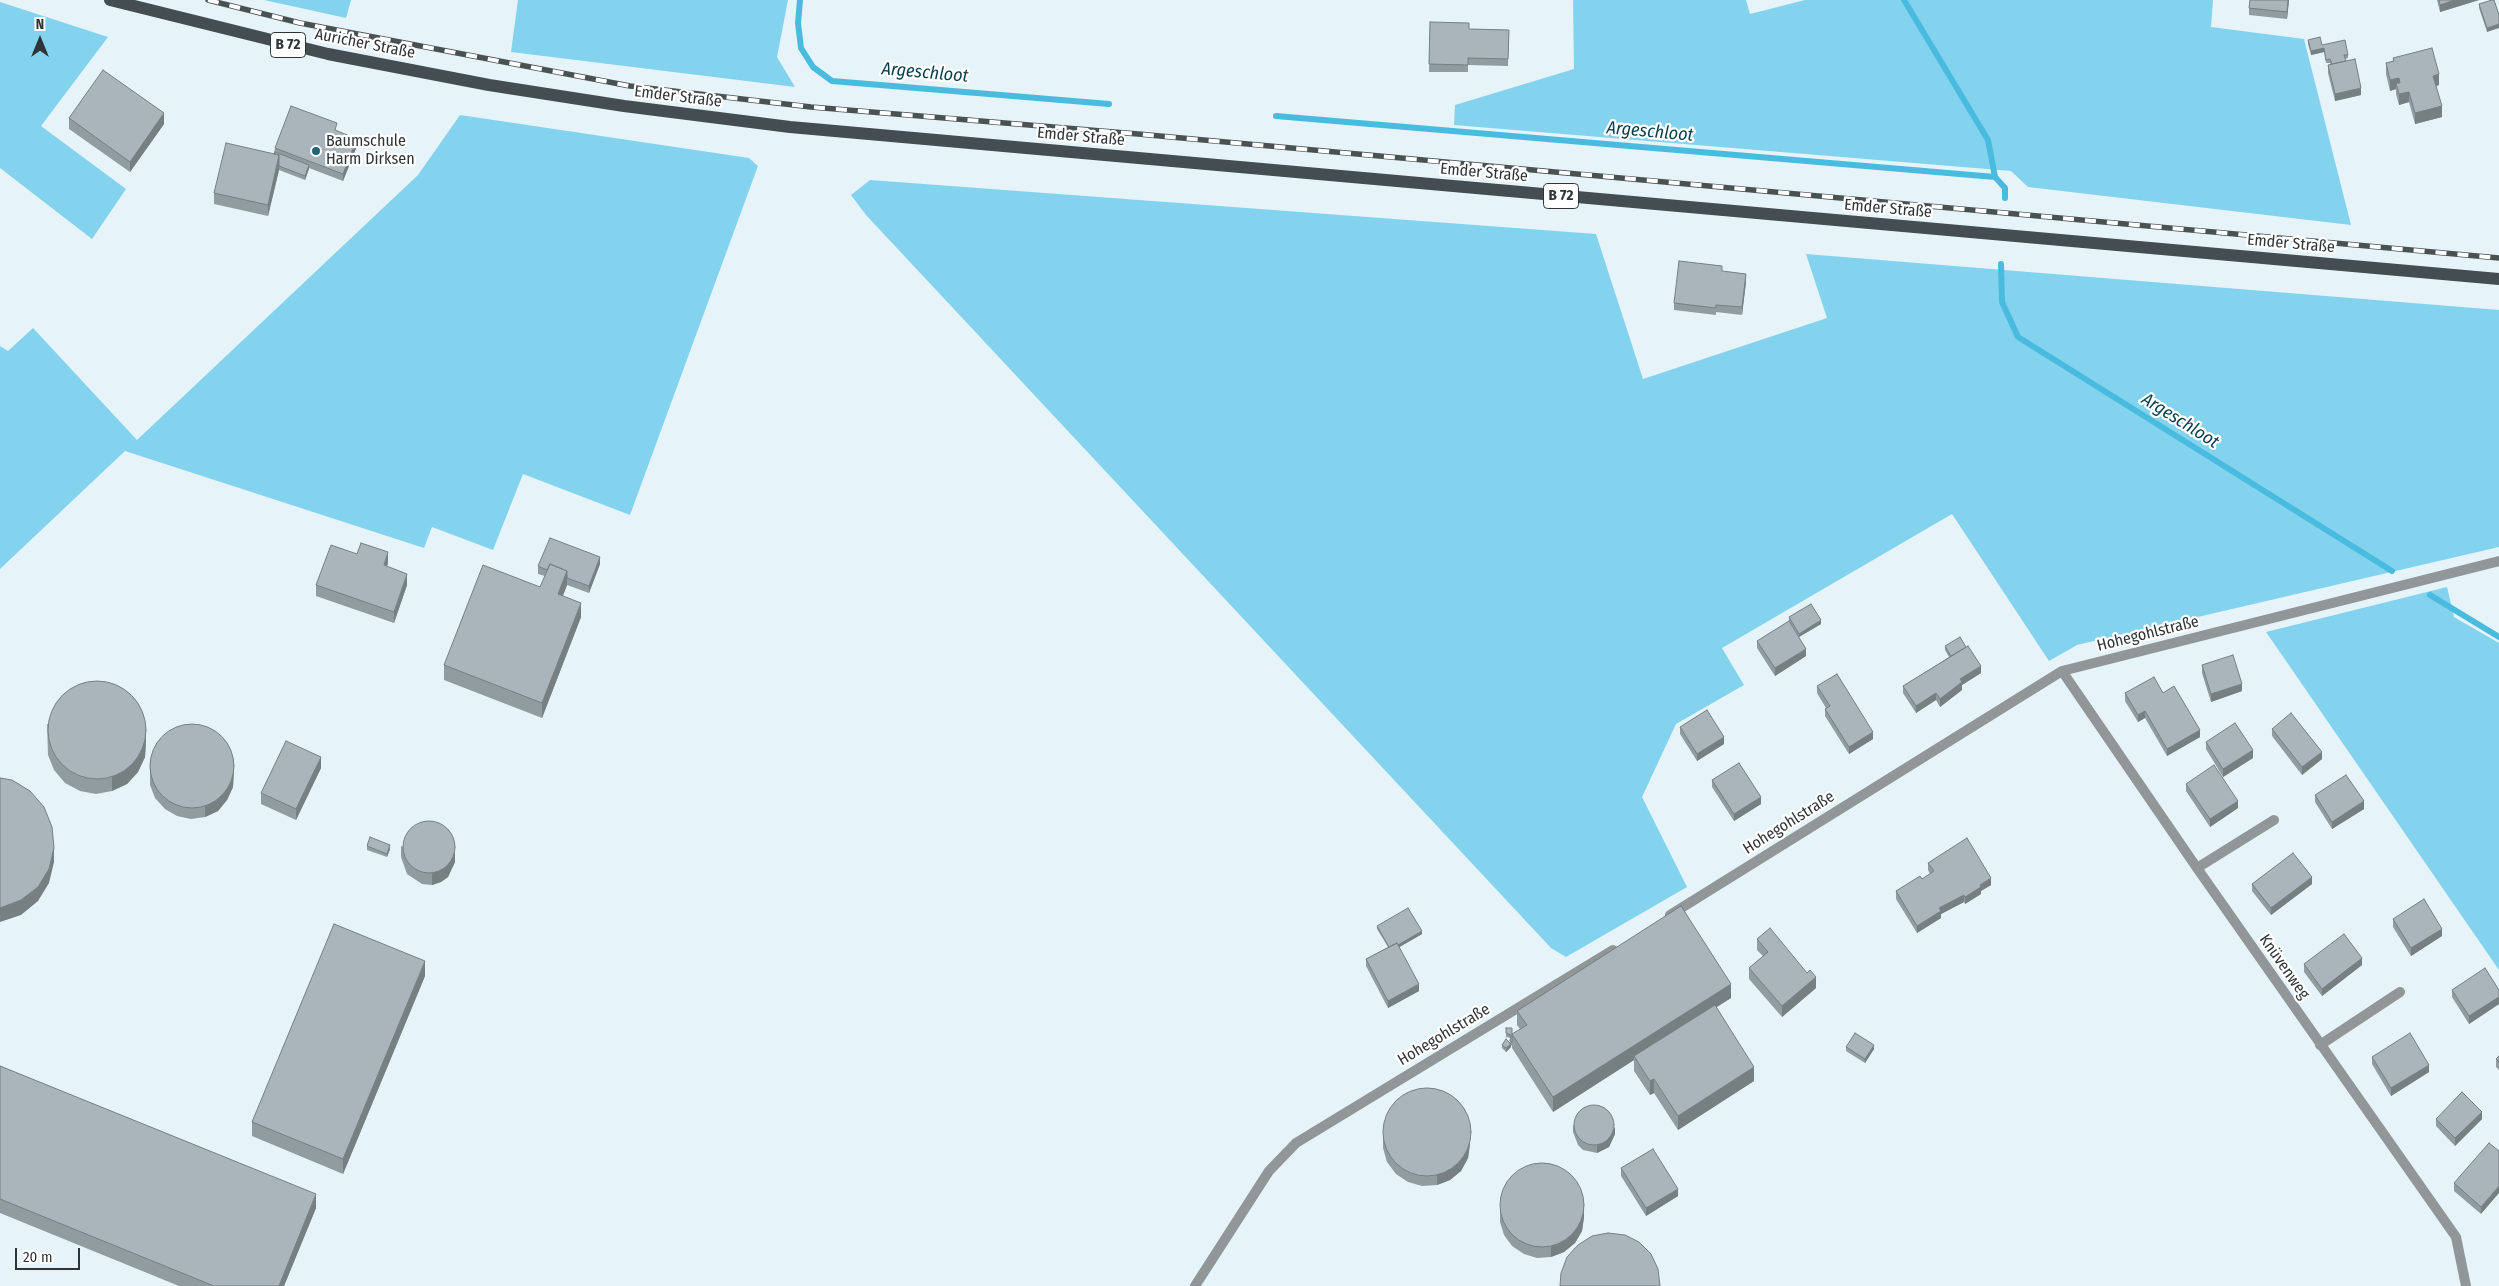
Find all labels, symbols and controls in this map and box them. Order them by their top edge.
north arrow [15,15,65,65]
text: N [36,16,44,33]
street label: Auricher Straße [313,25,417,63]
road number: B 72 [270,32,306,58]
water label: Argeschloot [881,58,969,88]
street label: Emder Straße [633,82,723,112]
water label: Argeschloot [1606,117,1694,147]
street label: Emder Straße [1036,124,1126,150]
place label: Baumschule Harm Dirksen [326,132,415,170]
marker: Baumschule Harm Dirksen [310,145,322,157]
street label: Emder Straße [1439,160,1529,186]
road number: B 72 [1544,184,1578,208]
street label: Emder Straße [1843,196,1933,222]
street label: Emder Straße [2246,231,2336,257]
water label: Argeschloot [2137,389,2223,453]
street label: Hohegohlstraße [2095,612,2201,656]
street label: Hohegohlstraße [1740,787,1838,859]
street label: Knüvenweg [2255,931,2313,1003]
street label: Hohegohlstraße [1394,1000,1494,1070]
scale bar [18,1238,82,1270]
text: 20 m [23,1248,53,1266]

